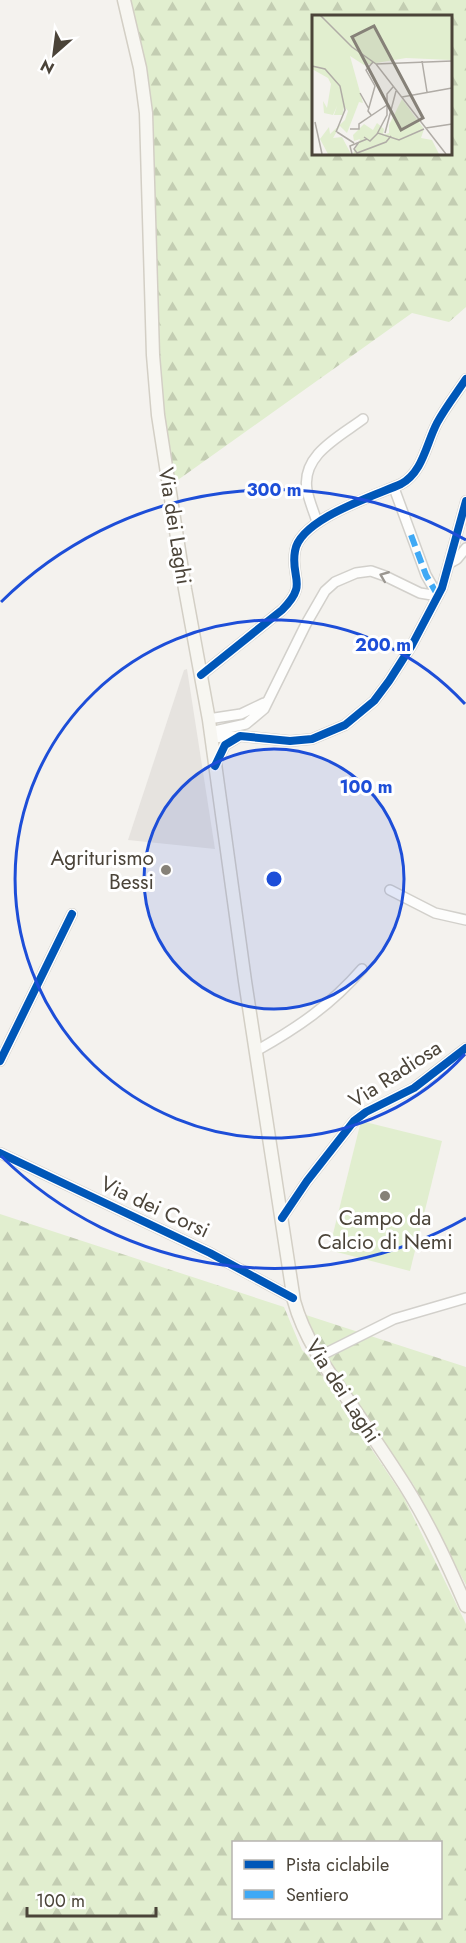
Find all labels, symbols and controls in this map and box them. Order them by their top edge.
inset map [312,15,451,154]
north arrow [24,24,84,84]
text: N [36,54,58,80]
street label: Via dei Laghi [151,465,199,587]
text: 300 m [246,477,302,503]
one-way arrow [379,571,390,583]
text: 200 m [355,632,411,658]
text: 100 m [339,774,393,800]
place label: Agriturismo Bessi [50,843,154,897]
marker: Agriturismo Bessi [159,863,173,877]
centre of rings [264,869,284,889]
street label: Via Radiosa [343,1033,447,1115]
street label: Via dei Corsi [96,1169,214,1245]
marker: Campo da Calcio di Nemi [378,1189,392,1203]
place label: Campo da Calcio di Nemi [317,1203,453,1257]
street label: Via dei Laghi [298,1333,388,1449]
legend [232,1841,442,1919]
text: Pista ciclabile [286,1852,389,1878]
scale bar [27,1880,156,1918]
text: Sentiero [286,1882,349,1908]
text: 100 m [36,1888,85,1914]

